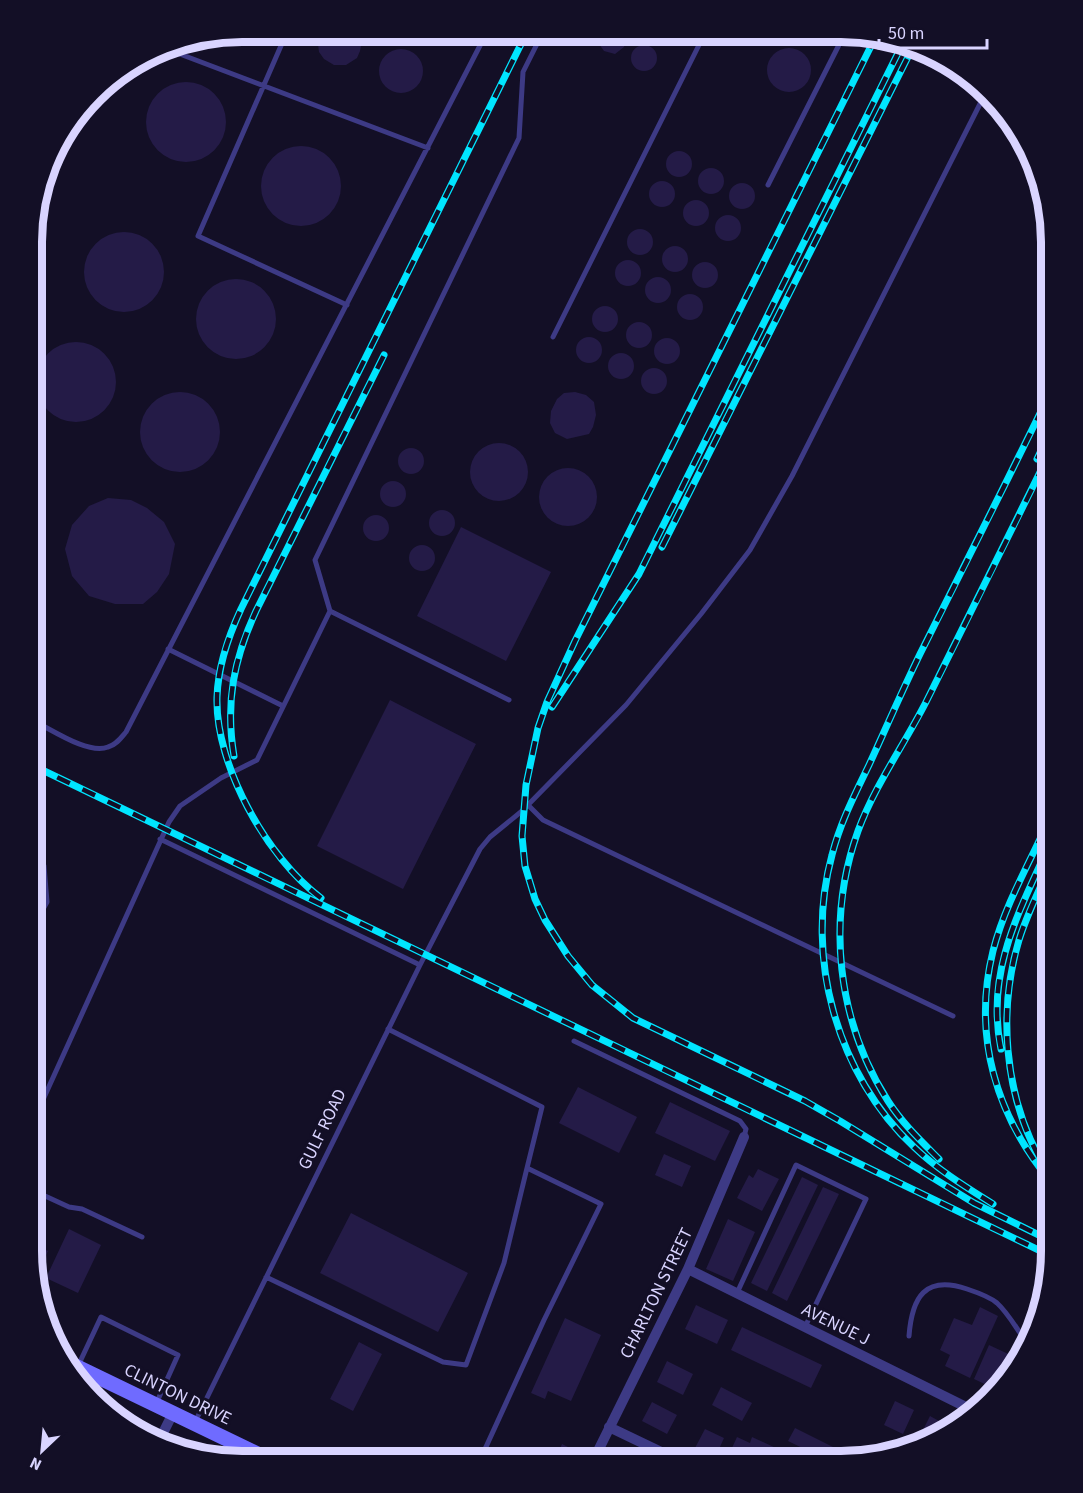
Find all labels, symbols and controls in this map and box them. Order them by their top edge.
scale bar [879,12,987,50]
text: 50 m [888,21,924,46]
street label: GULF ROAD [292,1085,353,1174]
street label: CHARLTON STREET [614,1223,699,1363]
street label: AVENUE J [797,1297,874,1352]
street label: CLINTON DRIVE [120,1358,236,1431]
north arrow [12,1421,72,1481]
text: N [26,1451,45,1476]

